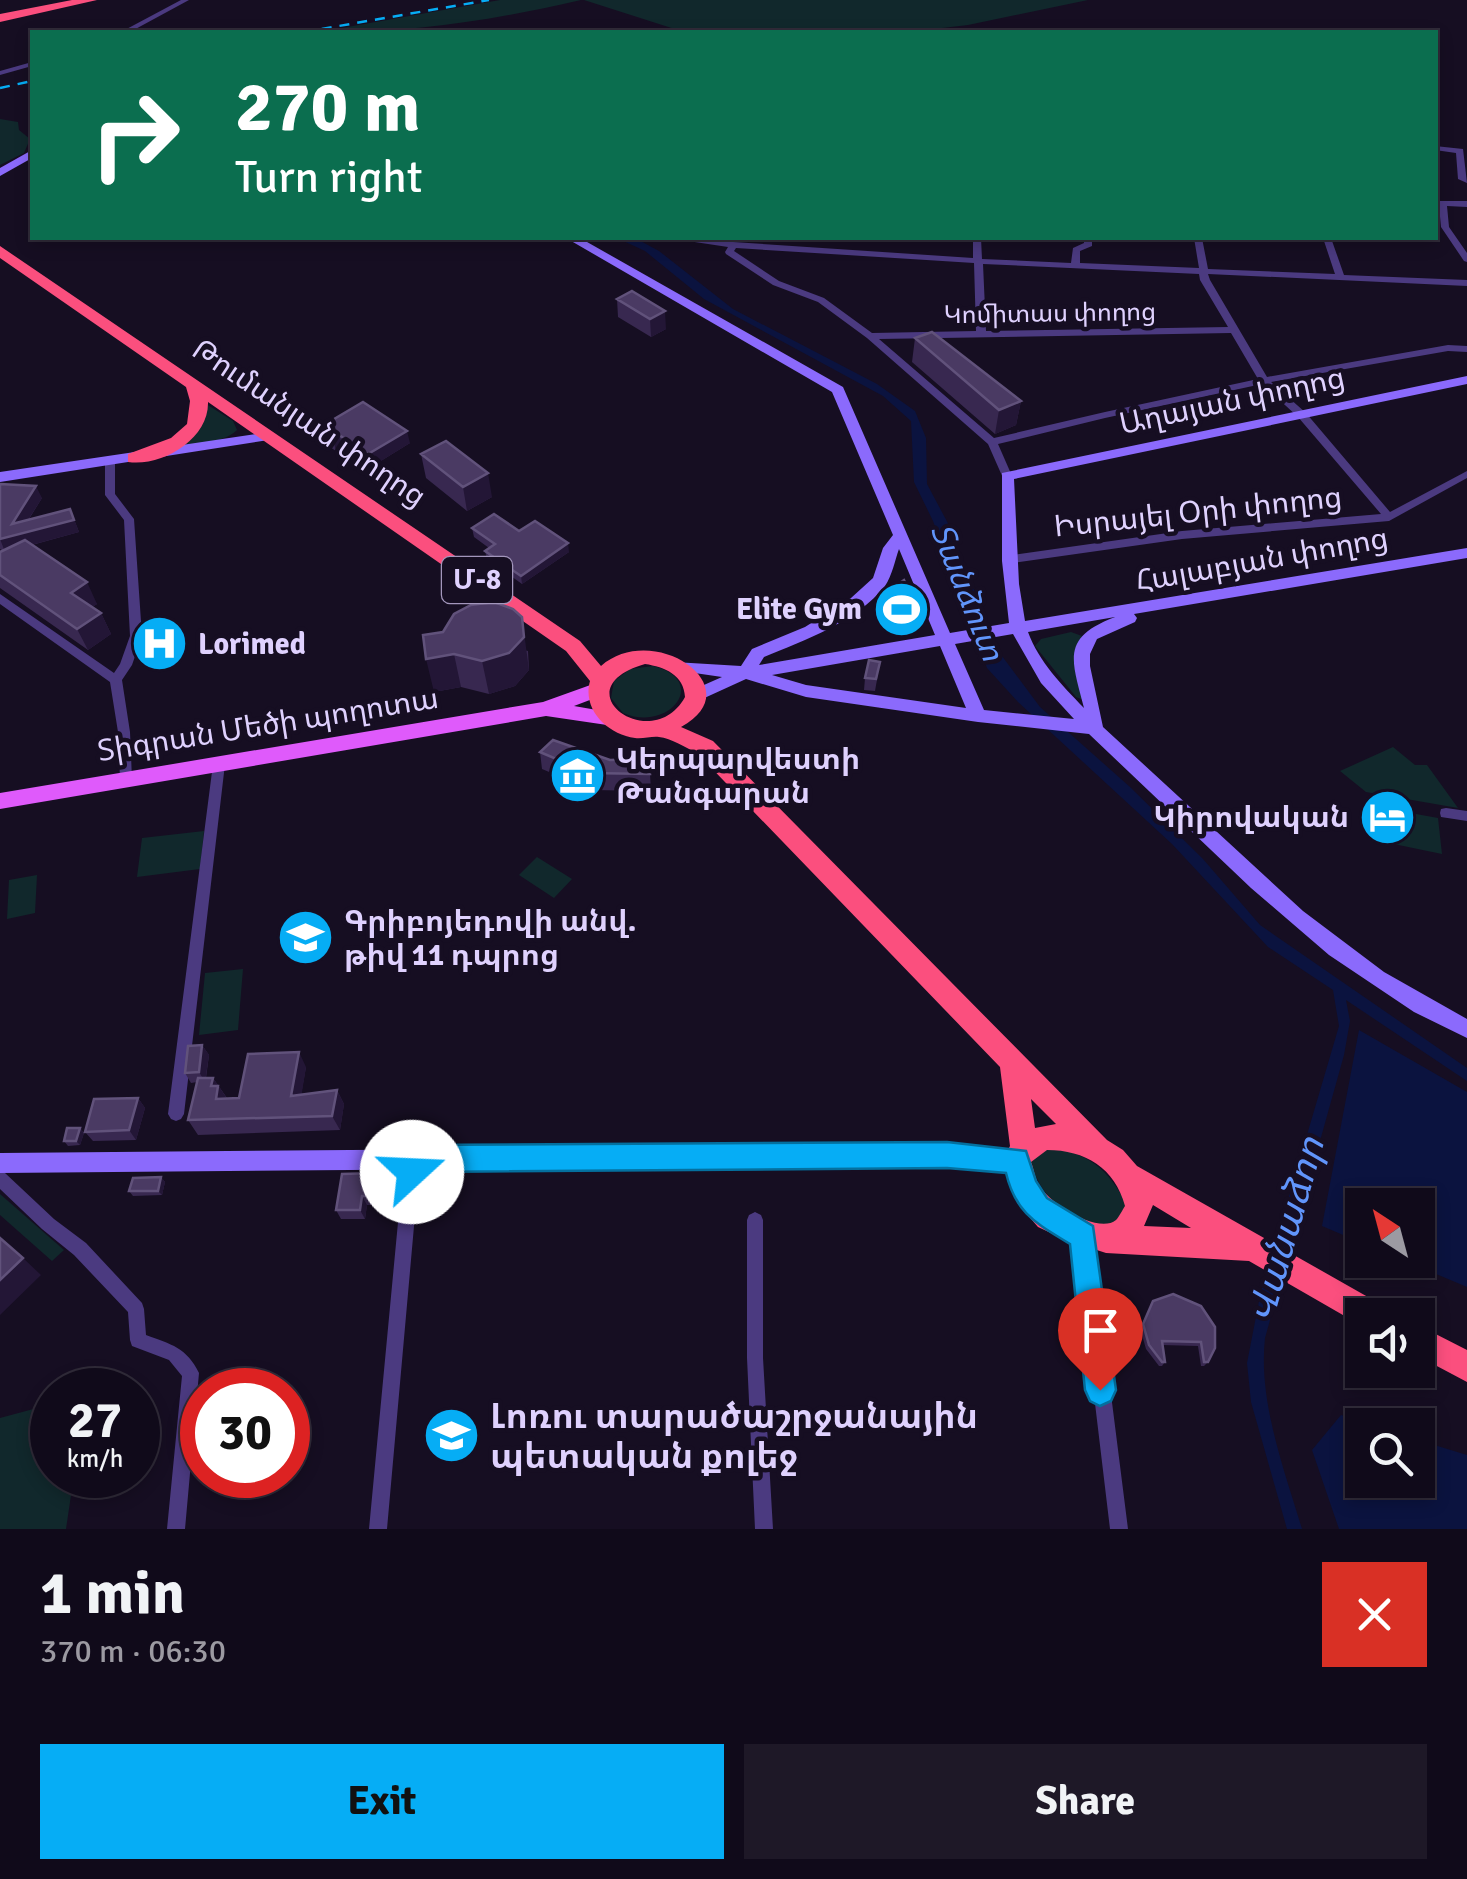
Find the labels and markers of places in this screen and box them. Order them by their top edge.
sports icon: Elite Gym [871,579,931,639]
place label: Elite Gym [736,591,862,628]
hospital icon: Lorimed [129,614,189,674]
place label: Lorimed [198,626,306,663]
place label: Կերպարվեստի Թանգարան [616,741,860,812]
museum icon: Կերպարվեստի Թանգարան [547,746,607,806]
hotel icon: Կիրովական [1358,787,1418,847]
place label: Կիրովական [1153,799,1349,836]
place label: Գրիբոյեդովի անվ. թիվ 11 դպրոց [344,903,636,974]
school or university icon: Գրիբոյեդովի անվ. թիվ 11 դպրոց [275,908,335,968]
pin [1058,1288,1143,1391]
place label: Լոռու տարածաշրջանային պետական քոլեջ [490,1395,978,1478]
school or university icon: Լոռու տարածաշրջանային պետական քոլեջ [421,1406,481,1466]

